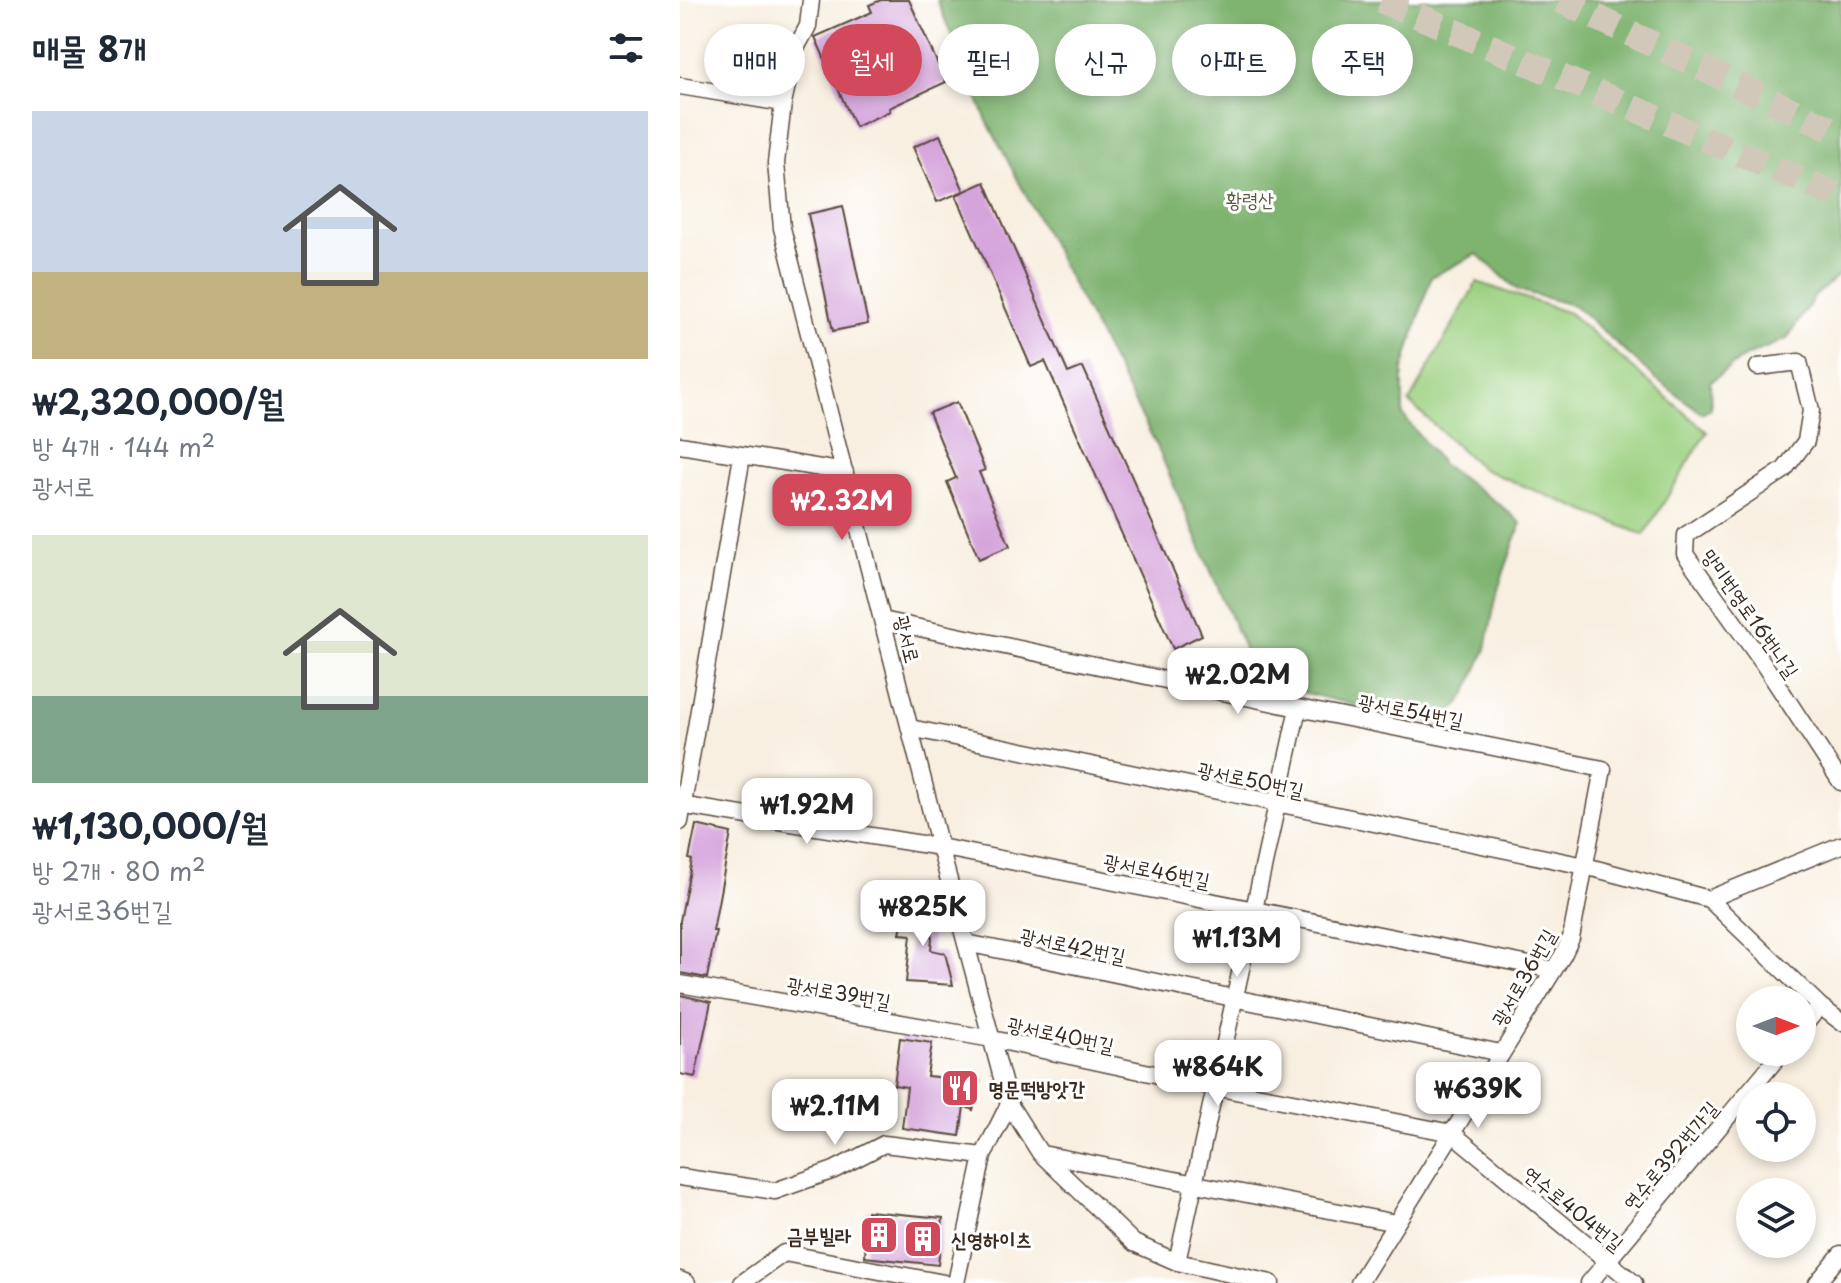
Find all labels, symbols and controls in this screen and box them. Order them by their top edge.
text: 매물 8개 [32,22,146,74]
chip: 매매 [704,24,805,96]
chip: 월세 [821,24,922,96]
chip: 필터 [938,24,1039,96]
chip: 신규 [1055,24,1156,96]
chip: 아파트 [1172,24,1296,96]
chip: 주택 [1312,24,1413,96]
icon: filters [604,26,648,70]
icon: home [268,163,412,307]
park label: 황령산 [1226,184,1274,214]
text: ₩2,320,000/월 [32,375,284,427]
text: 방 4개 · 144 m² [32,427,215,466]
text: 광서로 [32,466,95,505]
pin: ₩2.32M [777,474,907,542]
text: ₩2.32M [790,480,894,519]
street label: 망미번영로16번나길 [1695,542,1807,684]
icon: home [268,587,412,731]
street label: 광서로 [888,612,928,666]
pin: ₩2.02M [1173,648,1303,716]
text: ₩2.02M [1185,654,1291,693]
street label: 광서로54번길 [1356,685,1466,735]
street label: 광서로50번길 [1195,753,1307,805]
pin: ₩1.92M [742,778,872,846]
text: ₩1.92M [760,784,854,823]
text: ₩1,130,000/월 [32,799,268,851]
street label: 광서로46번길 [1101,845,1213,895]
text: 방 2개 · 80 m² [32,851,206,890]
pin: ₩825K [867,880,979,948]
text: ₩825K [878,886,968,925]
text: 광서로36번길 [32,890,172,929]
pin: ₩1.13M [1172,911,1302,979]
text: ₩1.13M [1192,917,1282,956]
street label: 광서로42번길 [1018,919,1128,971]
street label: 광서로36번길 [1483,923,1563,1031]
street label: 광서로39번길 [785,968,893,1016]
north arrow [1736,986,1816,1066]
map controls [1736,986,1816,1258]
street label: 광서로40번길 [1005,1008,1117,1060]
pin: ₩864K [1162,1040,1274,1108]
text: ₩864K [1173,1046,1263,1085]
pin: ₩639K [1422,1062,1534,1130]
restaurant icon: 명문떡방앗간 [939,1067,981,1109]
text: ₩639K [1434,1068,1522,1107]
place label: 명문떡방앗간 [988,1073,1085,1103]
pin: ₩2.11M [770,1079,900,1147]
button: locate [1736,1082,1816,1162]
text: ₩2.11M [790,1085,880,1124]
street label: 연수로392번가길 [1615,1094,1725,1216]
street label: 연수로404번길 [1517,1158,1631,1258]
button: layers [1736,1178,1816,1258]
building icon: 금부빌라 [858,1214,900,1256]
building icon: 신영하이츠 [902,1218,944,1260]
place label: 금부빌라 [787,1220,852,1250]
place label: 신영하이츠 [951,1224,1031,1254]

